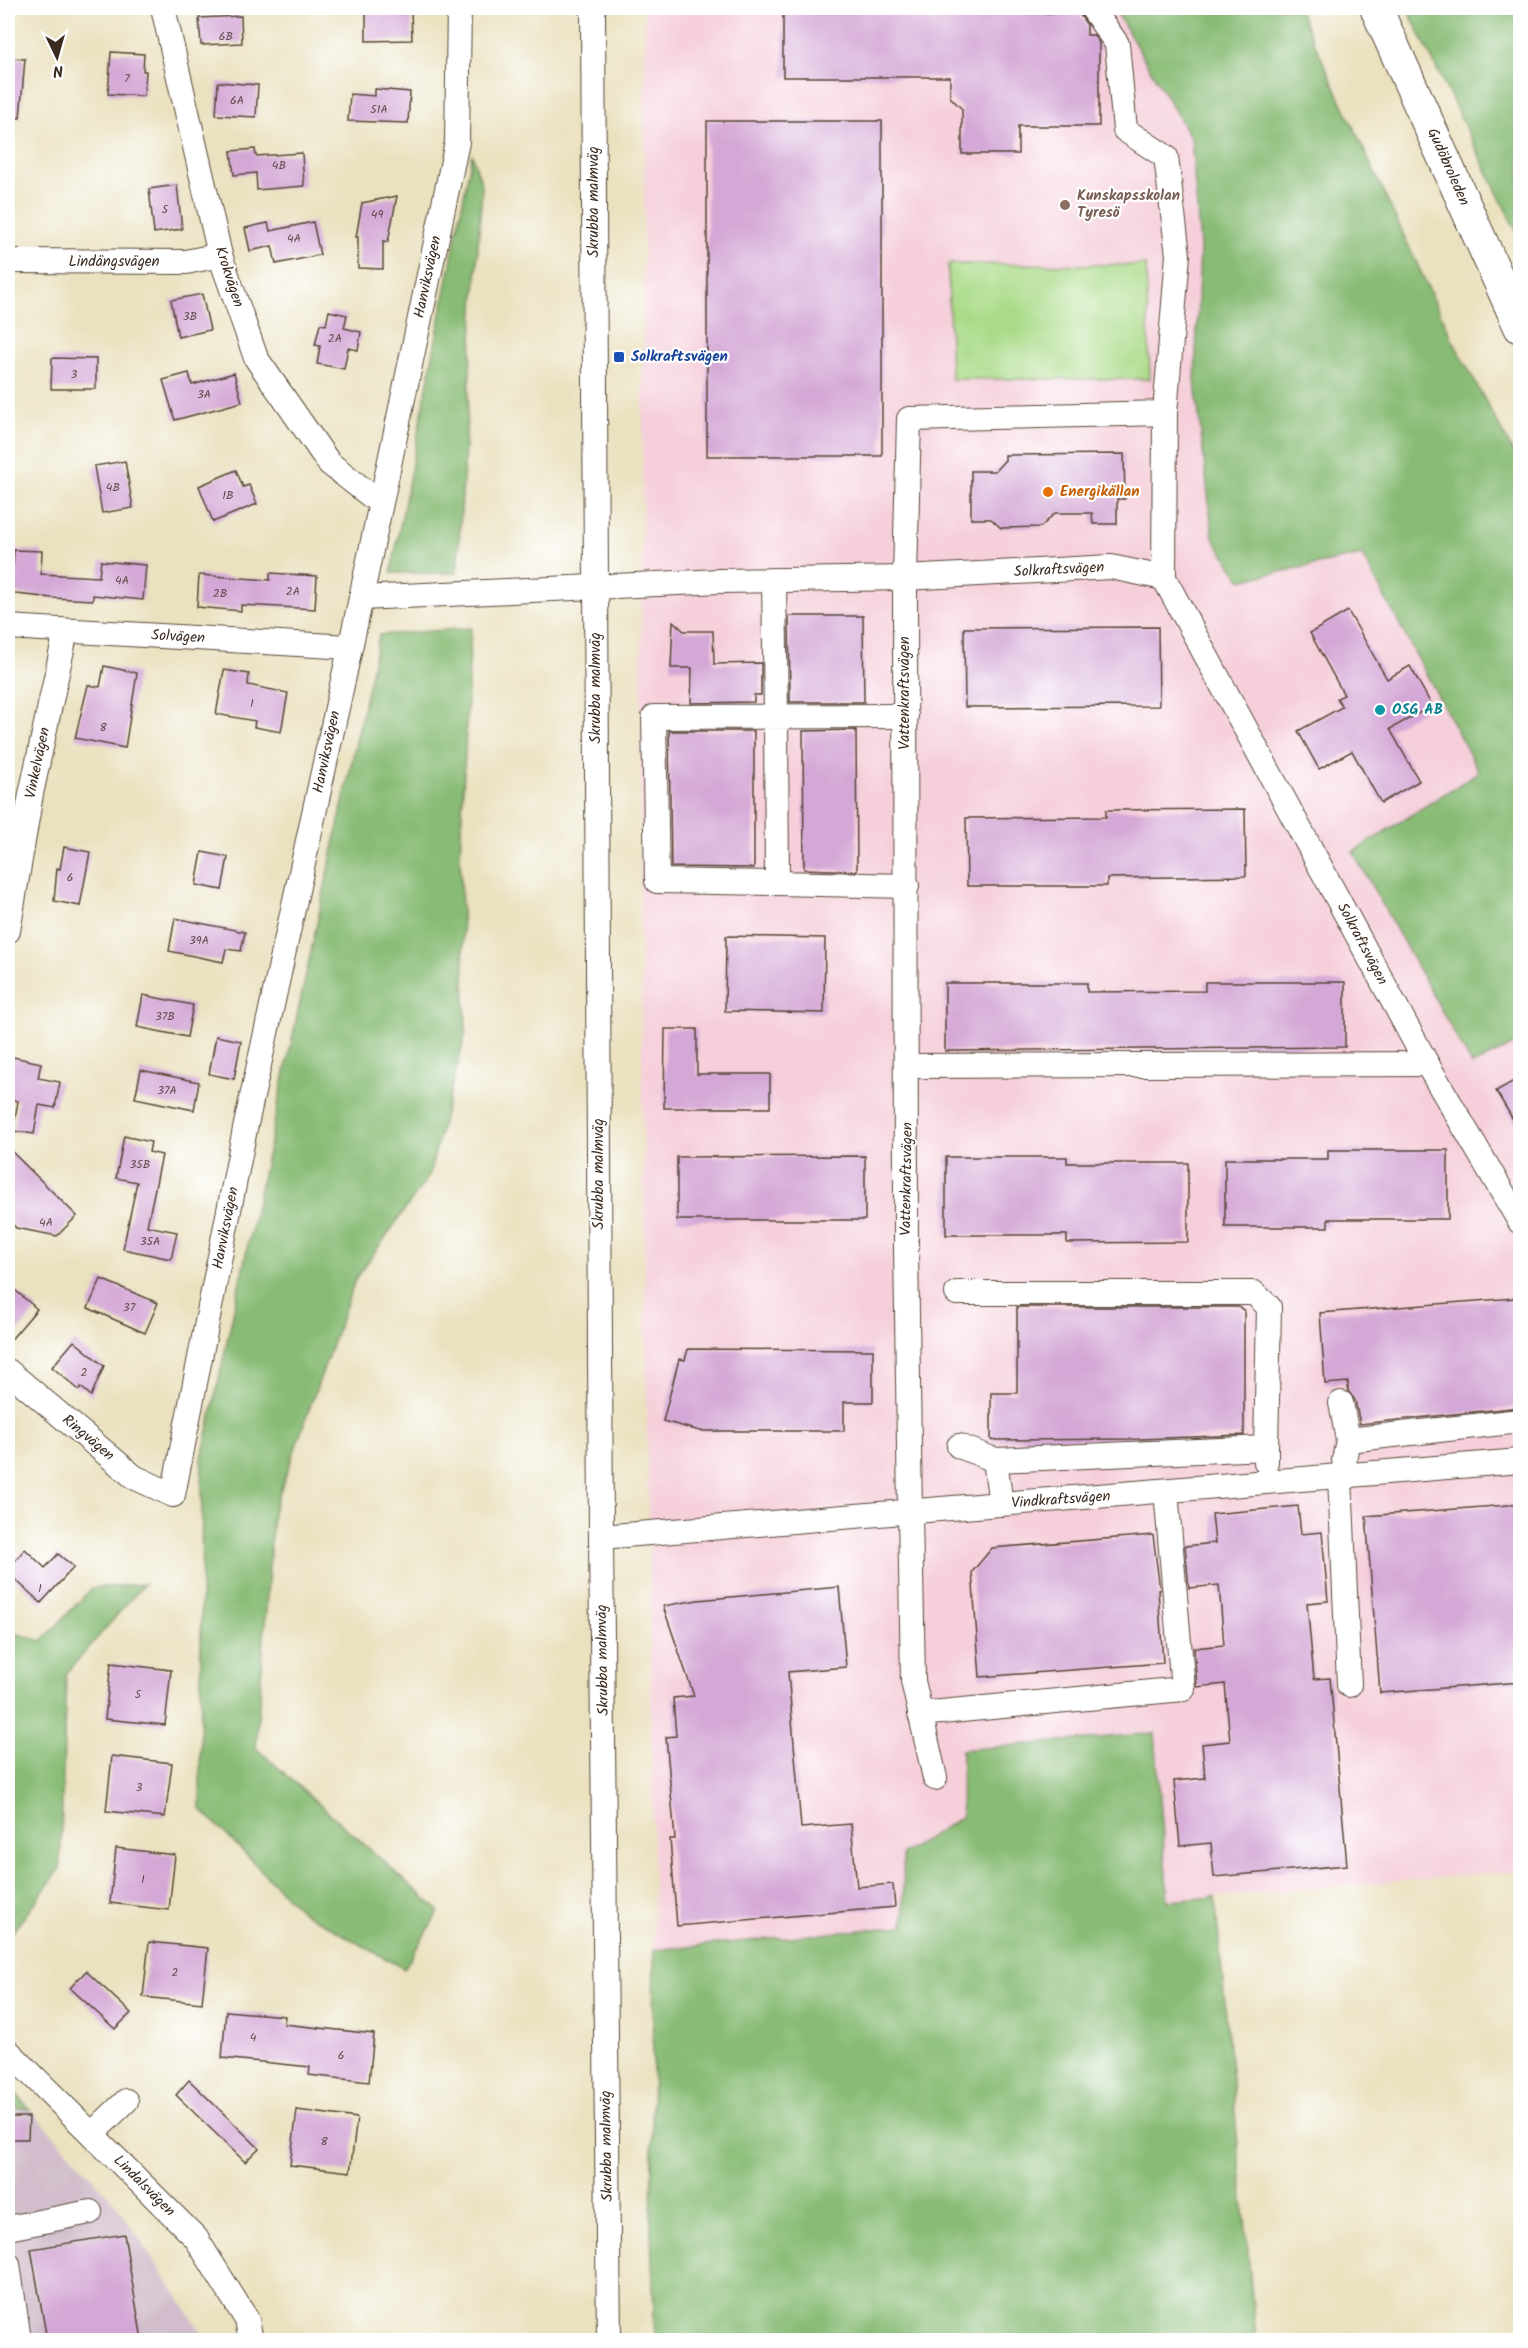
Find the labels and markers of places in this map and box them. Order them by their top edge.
place label: Kunskapsskolan Tyresö [1077,184,1180,225]
marker: Kunskapsskolan Tyresö [1058,198,1072,212]
place label: Solkraftsvägen [631,345,728,369]
marker: Solkraftsvägen [612,350,626,364]
place label: Energikällan [1060,480,1140,504]
marker: Energikällan [1041,485,1055,499]
place label: OSG AB [1392,698,1443,722]
marker: OSG AB [1373,703,1387,717]

